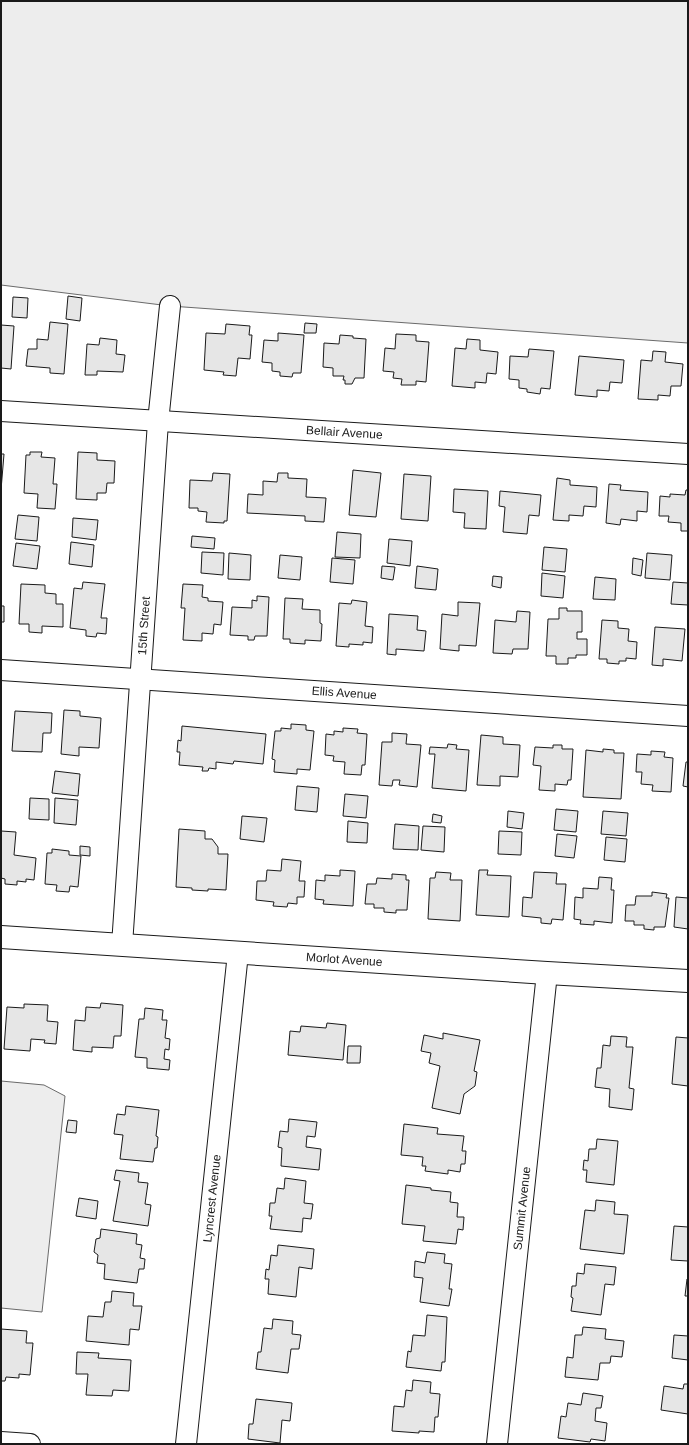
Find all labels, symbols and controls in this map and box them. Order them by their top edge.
street label: Bellair Avenue [306,423,383,442]
street label: 15th Street [135,595,153,656]
street label: Ellis Avenue [311,684,378,702]
street label: Morlot Avenue [306,950,383,969]
street label: Lyncrest Avenue [200,1153,224,1243]
street label: Summit Avenue [511,1166,533,1251]

